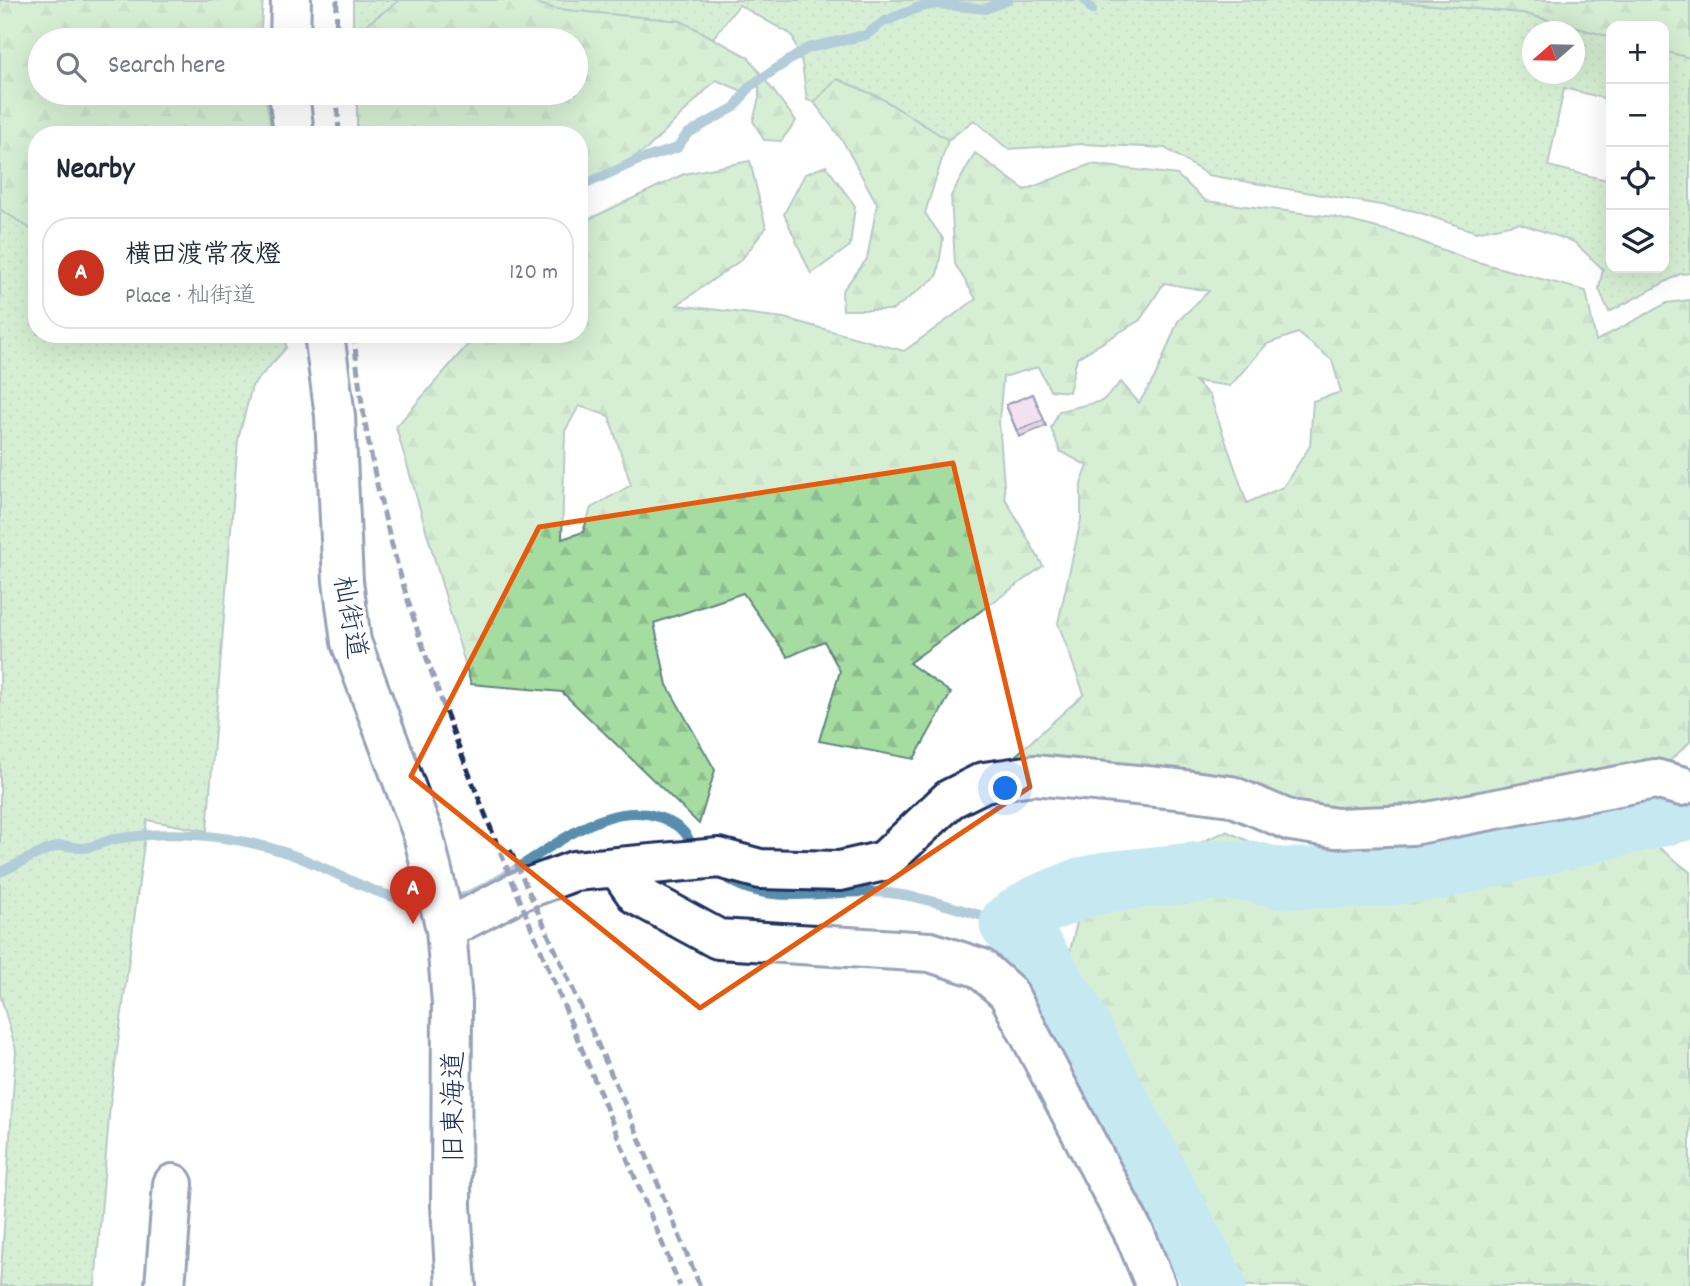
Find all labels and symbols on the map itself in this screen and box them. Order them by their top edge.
north arrow [1522,21,1585,84]
street label: 杣街道 [320,573,374,663]
your location [988,771,1022,805]
pin: A [390,866,436,924]
street label: 旧東海道 [437,1051,477,1163]

